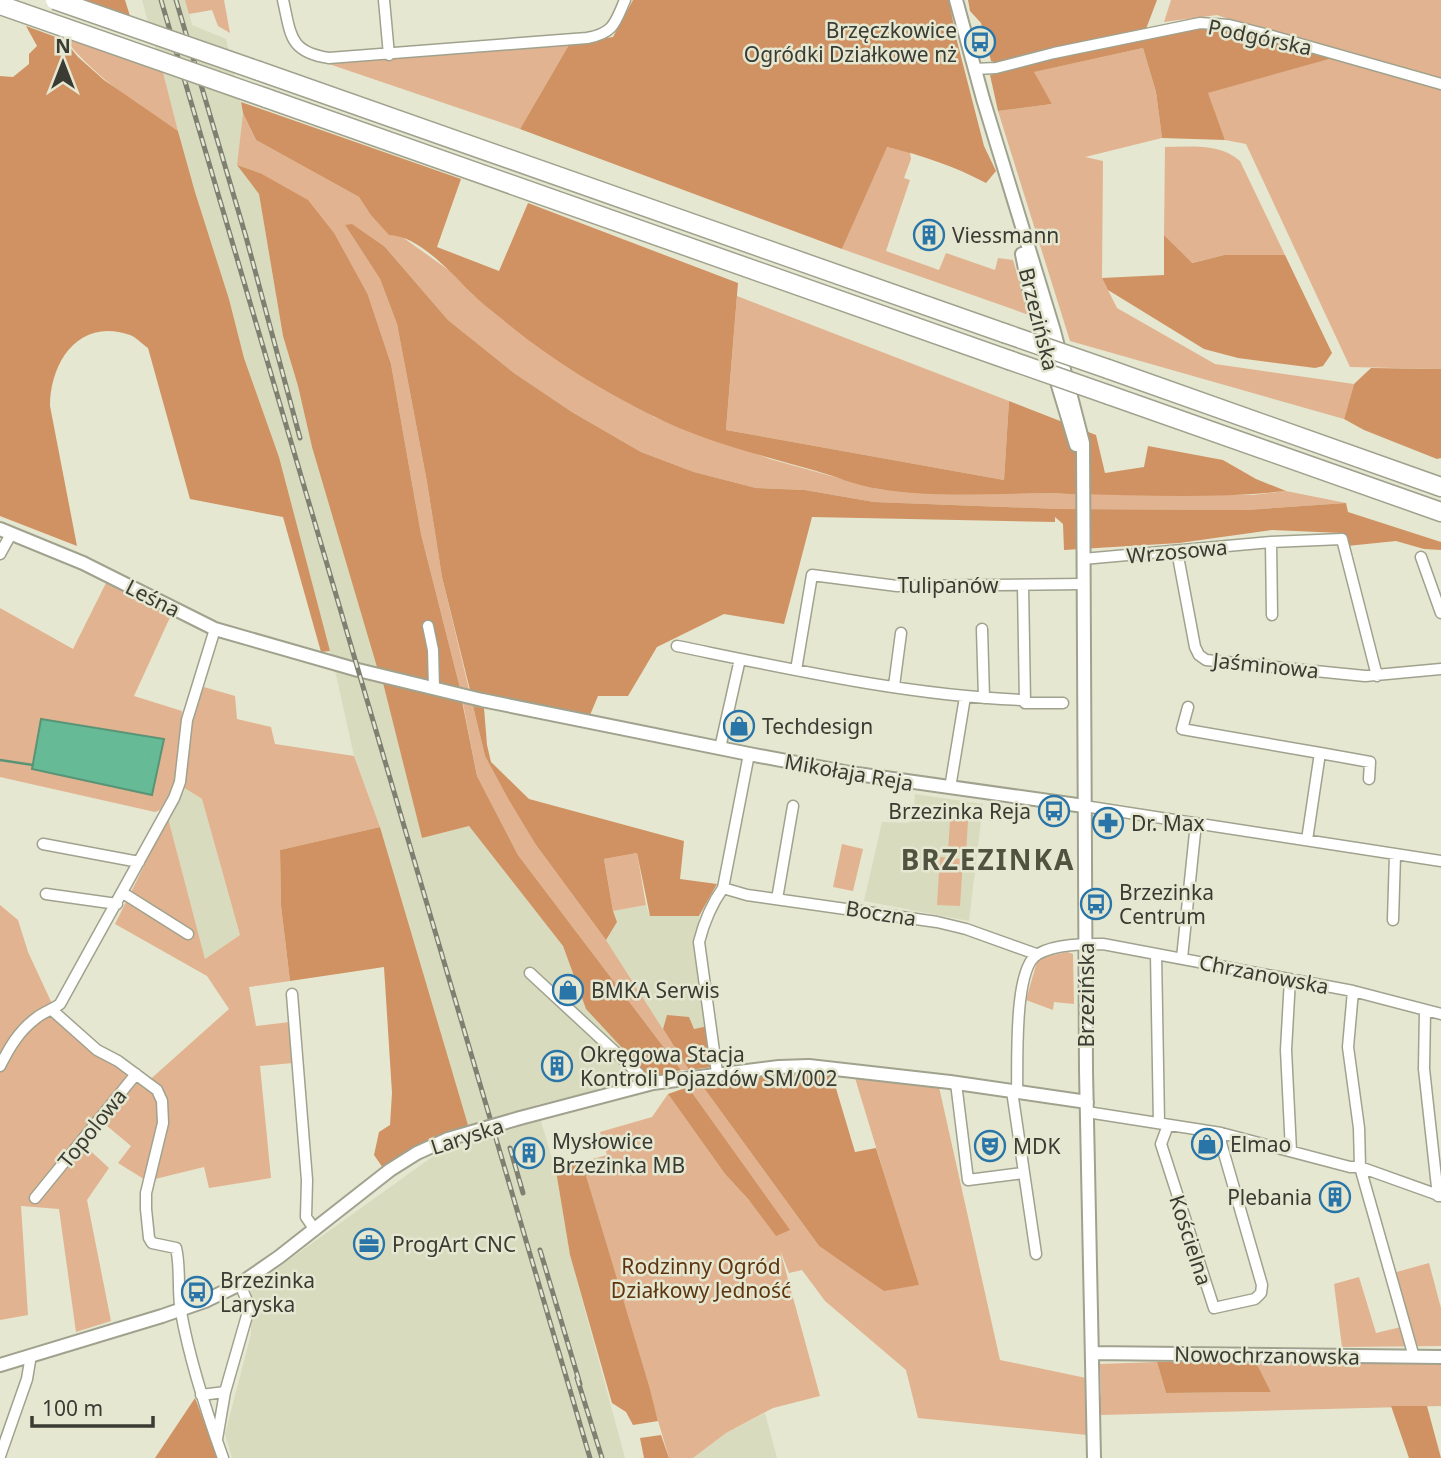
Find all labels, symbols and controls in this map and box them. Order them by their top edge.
street label: Podgórska [1205,12,1315,62]
place label: Brzęczkowice Ogródki Działkowe nż [744,16,957,68]
bus stop icon: Brzęczkowice Ogródki Działkowe nż [963,25,997,59]
north arrow [28,28,98,98]
text: N [55,33,71,59]
building icon: Viessmann [912,218,946,252]
place label: Viessmann [952,221,1059,249]
street label: Brzezińska [1013,265,1065,373]
street label: Wrzosowa [1125,533,1229,569]
street label: Tulipanów [898,571,999,599]
street label: Leśna [121,572,185,624]
street label: Jaśminowa [1210,645,1320,684]
shop icon: Techdesign [722,709,756,743]
place label: Techdesign [762,712,873,740]
street label: Mikołaja Reja [782,747,916,797]
bus stop icon: Brzezinka Reja [1037,794,1071,828]
place label: Brzezinka Reja [888,797,1031,825]
pharmacy icon: Dr. Max [1091,806,1125,840]
place label: Dr. Max [1131,809,1205,837]
district label: BRZEZINKA [901,840,1075,878]
place label: Brzezinka Centrum [1119,878,1214,930]
bus stop icon: Brzezinka Centrum [1079,887,1113,921]
street label: Boczna [844,894,918,932]
street label: Brzezińska [1072,942,1100,1048]
street label: Chrzanowska [1197,948,1331,1000]
shop icon: BMKA Serwis [551,973,585,1007]
place label: BMKA Serwis [591,976,720,1004]
place label: Okręgowa Stacja Kontroli Pojazdów SM/002 [580,1040,838,1092]
building icon: Okręgowa Stacja Kontroli Pojazdów SM/002 [540,1049,574,1083]
street label: Topolowa [51,1082,133,1174]
street label: Laryska [427,1111,507,1161]
place label: Mysłowice Brzezinka MB [552,1127,685,1179]
shop icon: Elmao [1190,1127,1224,1161]
theatre icon: MDK [973,1129,1007,1163]
place label: Elmao [1230,1130,1291,1158]
place label: MDK [1013,1132,1060,1160]
building icon: Mysłowice Brzezinka MB [512,1136,546,1170]
building icon: Plebania [1318,1180,1352,1214]
place label: Plebania [1227,1183,1312,1211]
street label: Kościelna [1163,1191,1219,1289]
office icon: ProgArt CNC [352,1227,386,1261]
place label: ProgArt CNC [392,1230,516,1258]
park label: Rodzinny Ogród Działkowy Jedność [611,1252,791,1304]
place label: Brzezinka Laryska [220,1266,315,1318]
bus stop icon: Brzezinka Laryska [180,1275,214,1309]
street label: Nowochrzanowska [1174,1339,1360,1371]
scale bar [32,1384,152,1428]
text: 100 m [42,1394,103,1422]

